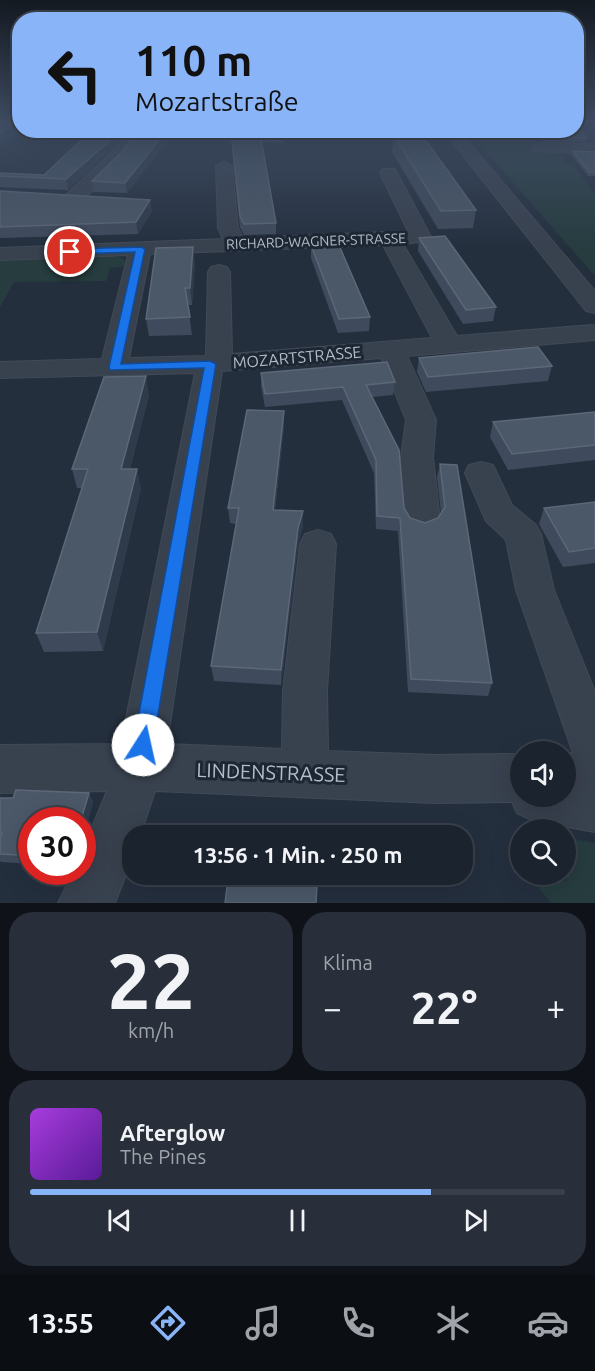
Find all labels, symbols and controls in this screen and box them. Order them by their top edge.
icon: left [36,36,114,114]
text: 110 m [135,37,252,84]
text: Mozartstraße [135,86,299,116]
pin [44,226,95,277]
street label: RICHARD-WAGNER-STRASSE [226,230,406,252]
icon: arrive [53,235,86,268]
street label: MOZARTSTRASSE [232,342,362,372]
position arrow [111,713,175,777]
map controls [510,741,576,885]
button: sound [510,741,576,807]
street label: LINDENSTRASSE [196,758,346,786]
speed limit sign: 30 [18,807,96,885]
button: search [510,819,576,885]
text: 13:56 · 1 Min. · 250 m [193,842,402,867]
text: 22 [107,936,195,1024]
text: Klima [323,951,373,974]
text: 22° [411,982,477,1033]
text: − [323,989,342,1026]
text: + [546,989,565,1026]
text: km/h [128,1019,174,1042]
text: Afterglow [120,1120,225,1145]
text: The Pines [120,1145,206,1168]
icon: previous [103,1204,136,1237]
icon: pause [281,1204,314,1237]
icon: next [459,1204,492,1237]
icon: directions [147,1302,189,1344]
icon: music [242,1302,284,1344]
icon: phone [337,1302,379,1344]
icon: climate [432,1302,474,1344]
icon: car [527,1302,569,1344]
text: 13:55 [26,1308,94,1338]

